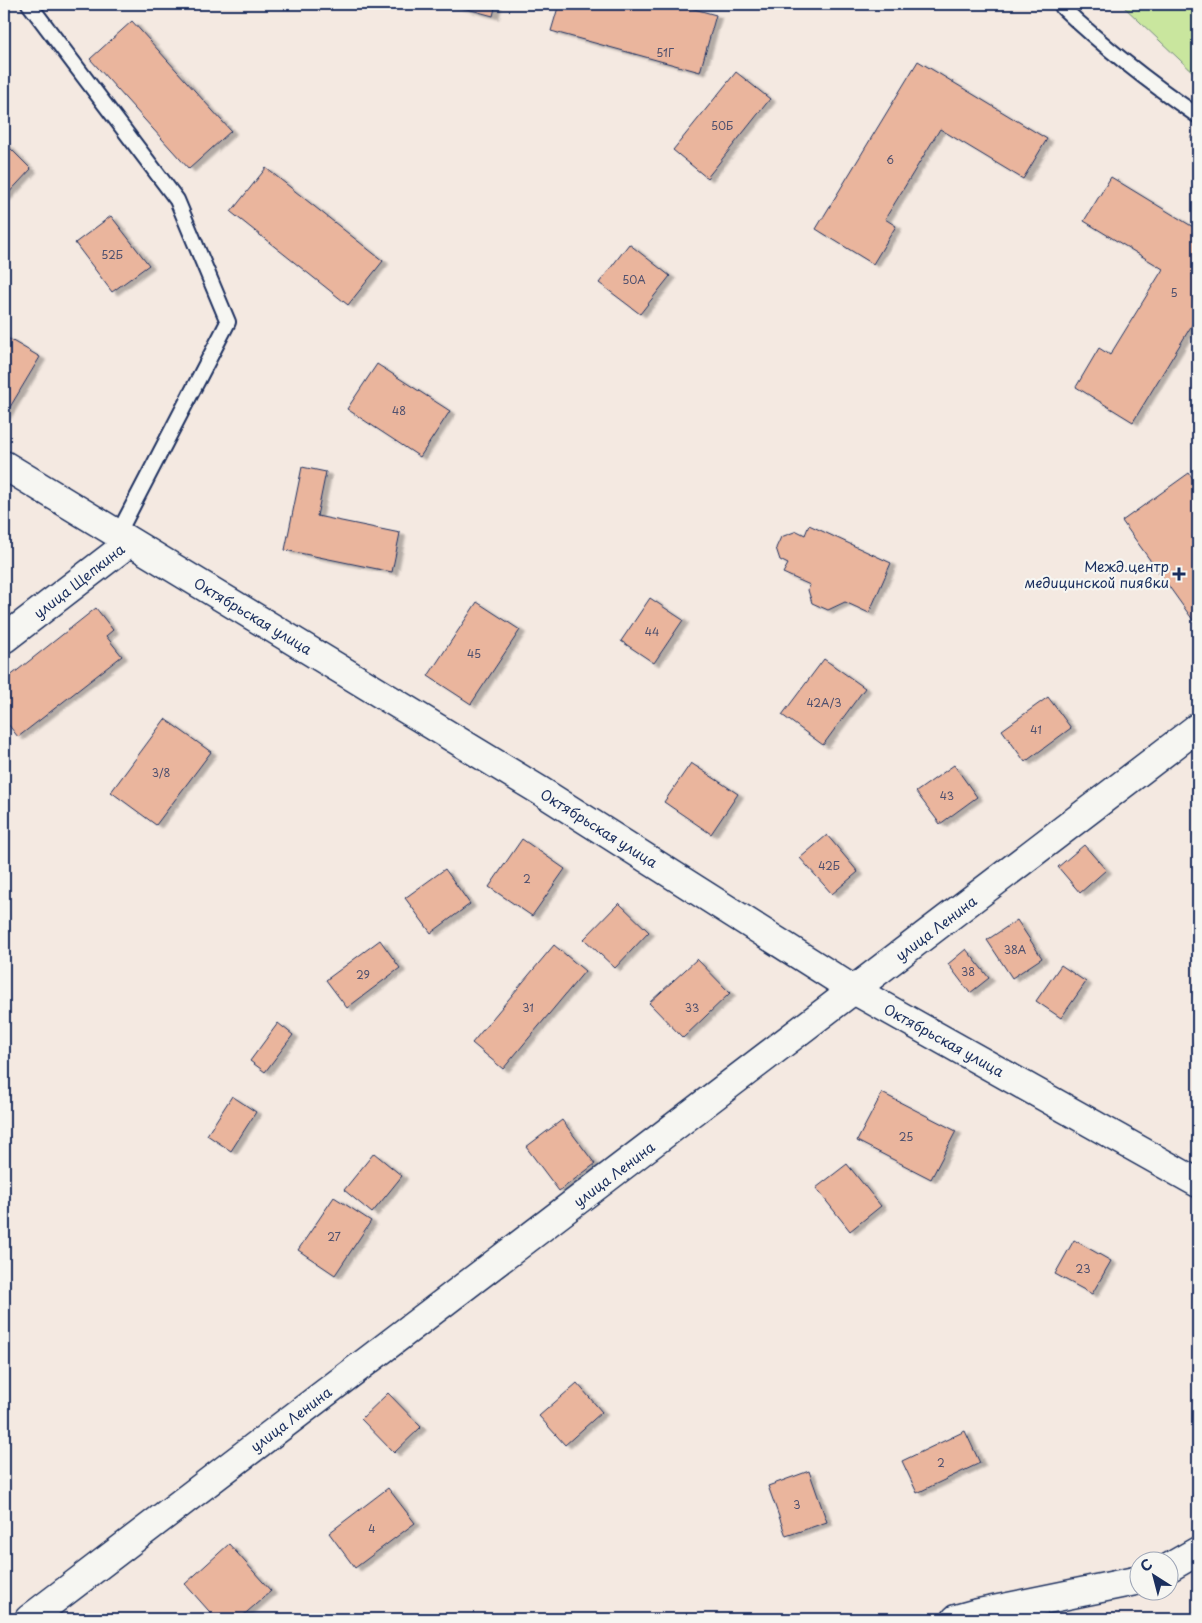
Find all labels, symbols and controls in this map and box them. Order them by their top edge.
house number: 51Г [656,44,674,61]
house number: 50Б [711,117,733,134]
house number: 6 [886,151,894,168]
house number: 52Б [101,246,123,263]
house number: 50А [622,271,646,288]
house number: 5 [1170,284,1178,301]
house number: 48 [392,402,406,419]
street label: улица Щепкина [29,539,129,623]
place label: Межд.центр медицинской пиявки [1024,556,1169,593]
marker: Межд.центр медицинской пиявки [1173,568,1185,580]
street label: Октябрьская улица [190,572,316,660]
house number: 44 [645,623,659,640]
house number: 45 [467,645,481,662]
house number: 42А/3 [807,694,841,711]
house number: 41 [1030,721,1042,738]
house number: 3/8 [152,764,170,781]
street label: Октябрьская улица [536,783,662,873]
house number: 43 [940,787,954,804]
house number: 42Б [818,857,840,874]
house number: 2 [523,870,531,887]
street label: улица Ленина [891,890,981,966]
house number: 38А [1004,941,1027,958]
house number: 38 [961,963,975,980]
house number: 29 [356,966,370,983]
street label: Октябрьская улица [880,998,1008,1082]
house number: 31 [522,999,534,1016]
house number: 33 [685,999,699,1016]
house number: 25 [899,1128,913,1145]
street label: улица Ленина [569,1136,659,1212]
house number: 27 [327,1228,341,1245]
house number: 23 [1076,1260,1090,1277]
street label: улица Ленина [246,1381,336,1457]
house number: 2 [937,1454,945,1471]
house number: 3 [793,1496,801,1513]
house number: 4 [368,1520,376,1537]
north arrow [1130,1550,1180,1600]
text: С [1136,1553,1156,1577]

